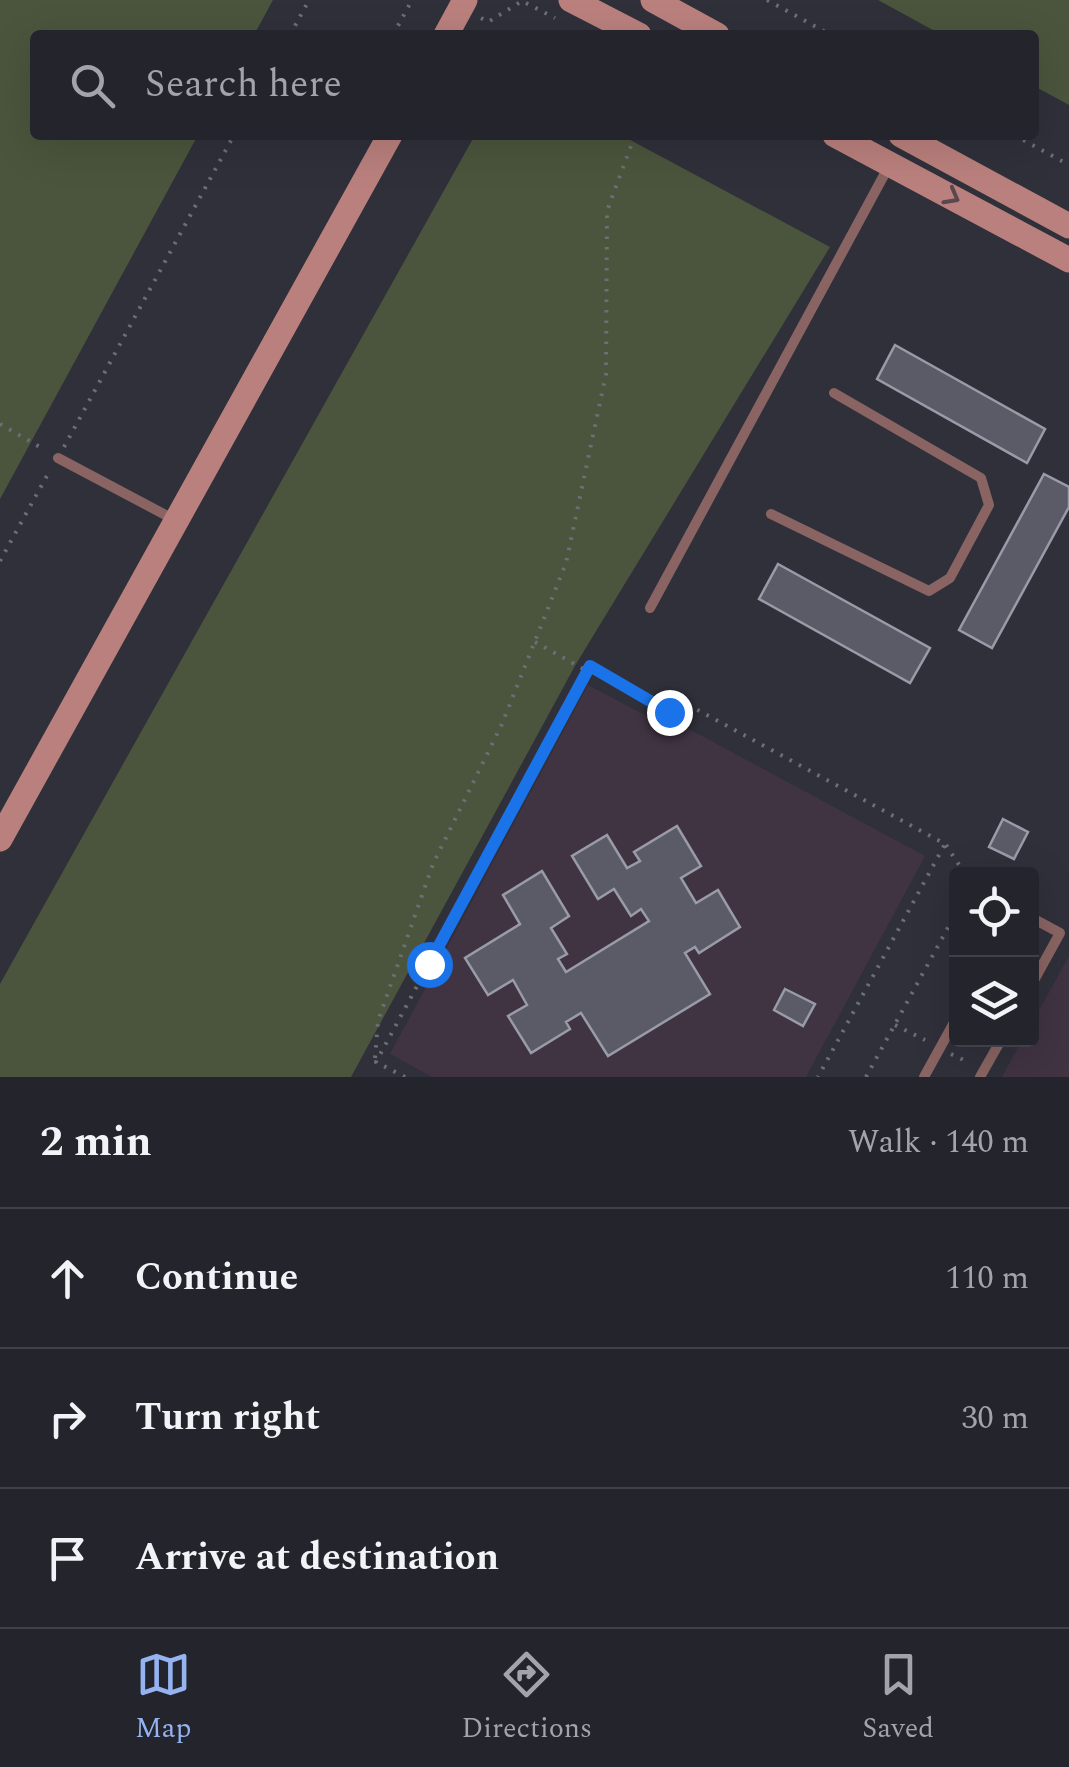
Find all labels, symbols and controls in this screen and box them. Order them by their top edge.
search box [30,30,1039,140]
text: Search here [145,56,342,114]
icon: search [65,58,120,113]
one-way arrow [942,184,960,204]
route end [647,690,693,736]
map controls [949,867,1039,1047]
button: locate [949,867,1039,957]
route start [407,942,453,988]
button: layers [949,957,1039,1047]
text: 2 min [40,1111,152,1174]
text: Walk · 140 m [848,1118,1029,1167]
text: Continue [135,1249,298,1307]
icon: ahead [40,1251,95,1306]
text: 110 m [945,1254,1029,1303]
text: Turn right [135,1389,320,1447]
icon: right [40,1391,95,1446]
text: 30 m [961,1394,1029,1443]
text: Arrive at destination [135,1529,499,1587]
icon: arrive [40,1531,95,1586]
tab: Map [135,1647,191,1750]
tab: Directions [461,1647,592,1750]
tab: Saved [862,1647,934,1750]

